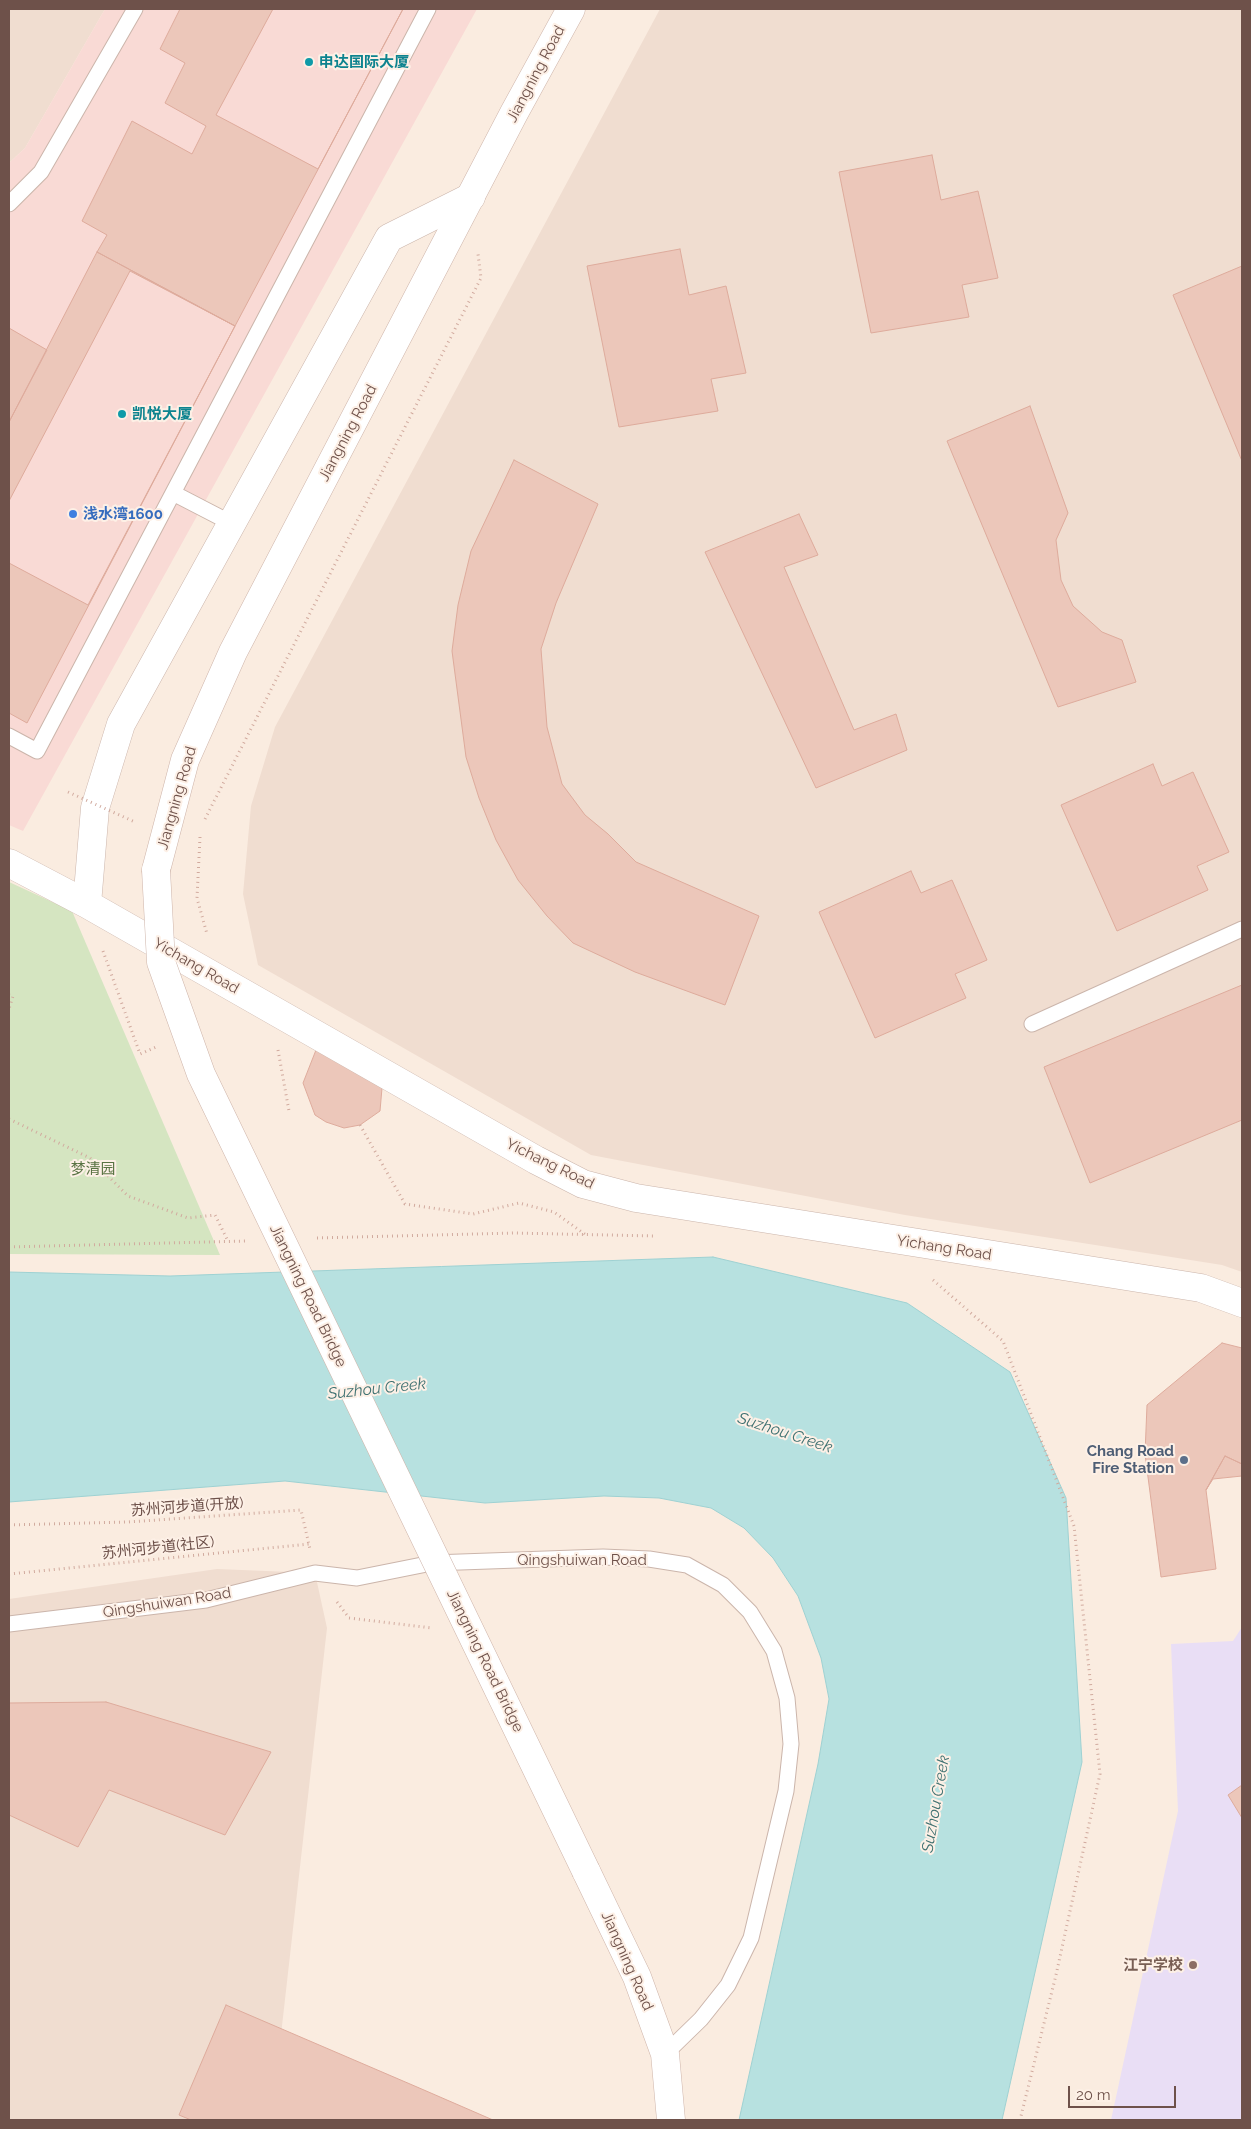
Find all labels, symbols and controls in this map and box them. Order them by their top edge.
street label: Jiangning Road [503,23,569,125]
place label: 申达国际大厦 [319,53,409,71]
marker: 申达国际大厦 [303,56,315,68]
street label: Jiangning Road [315,382,381,484]
place label: 凯悦大厦 [132,405,192,423]
marker: 凯悦大厦 [116,408,128,420]
place label: 浅水湾1600 [83,505,163,523]
marker: 浅水湾1600 [67,508,79,520]
street label: Jiangning Road [154,744,200,852]
street label: Yichang Road [150,934,242,998]
street label: Yichang Road [503,1135,597,1193]
park label: 梦清园 [71,1160,115,1178]
street label: Jiangning Road Bridge [266,1222,350,1370]
street label: Yichang Road [895,1232,993,1264]
water label: Suzhou Creek [327,1374,427,1404]
water label: Suzhou Creek [735,1409,835,1457]
place label: Chang Road Fire Station [1087,1442,1174,1477]
marker: Chang Road Fire Station [1178,1454,1190,1466]
street label: 苏州河步道(开放) [130,1494,244,1520]
street label: 苏州河步道(社区) [101,1533,215,1563]
street label: Qingshuiwan Road [517,1551,647,1569]
street label: Qingshuiwan Road [102,1584,232,1622]
street label: Jiangning Road Bridge [443,1587,527,1735]
water label: Suzhou Creek [918,1754,954,1854]
street label: Jiangning Road [597,1909,657,2013]
place label: 江宁学校 [1123,1956,1183,1974]
marker: 江宁学校 [1187,1959,1199,1971]
scale bar [1071,2076,1178,2108]
text: 20 m [1076,2086,1111,2104]

